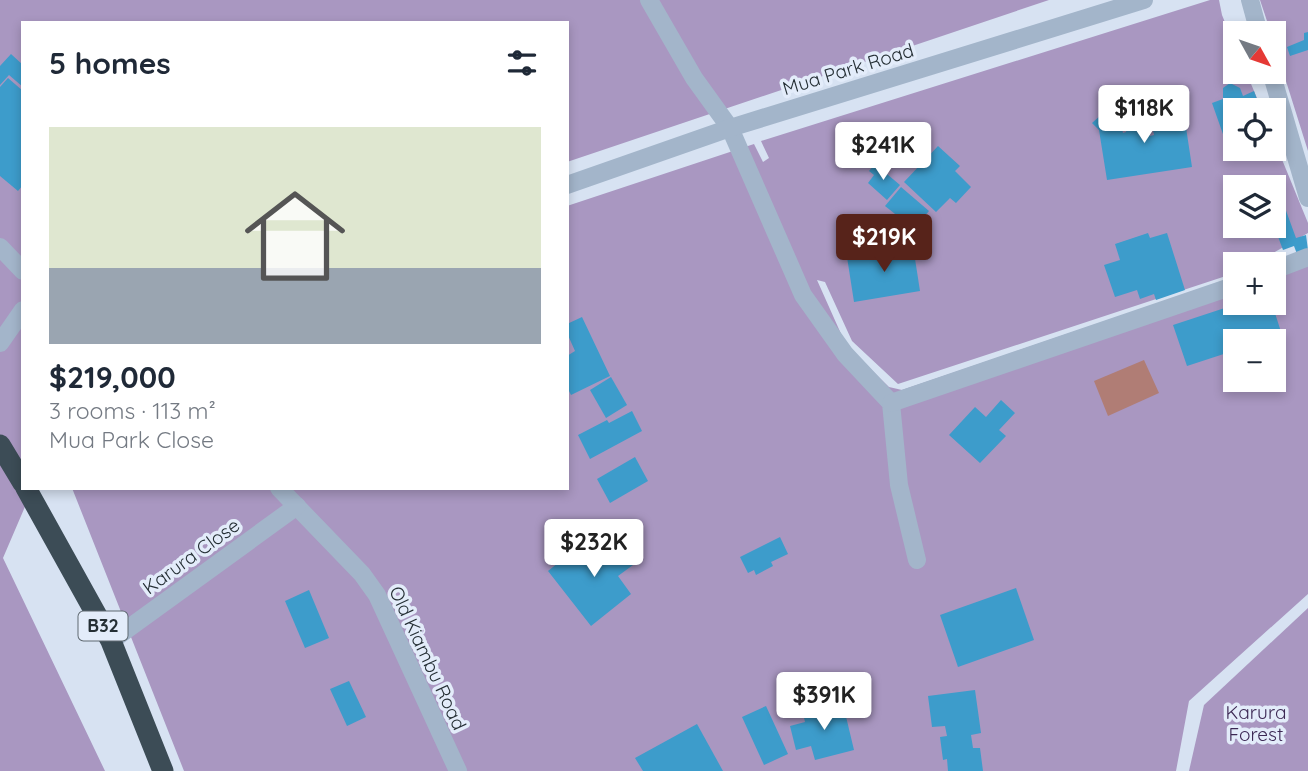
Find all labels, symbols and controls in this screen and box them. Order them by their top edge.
north arrow [1223,21,1286,84]
map controls [1223,21,1286,392]
street label: Mua Park Road [780,38,916,100]
text: 5 homes [49,44,171,82]
icon: filters [503,44,541,82]
pin: $118K [1095,86,1193,145]
text: $118K [1114,93,1174,122]
button: locate [1223,98,1286,161]
pin: $241K [834,122,932,182]
text: $241K [851,130,915,159]
icon: home [232,173,358,299]
button: layers [1223,175,1286,238]
pin: $219K [835,215,933,274]
text: $219K [852,222,916,251]
button: + [1223,252,1286,315]
button: − [1223,329,1286,392]
text: $219,000 [49,358,176,396]
text: 3 rooms · 113 m² [49,396,216,425]
text: Mua Park Close [49,425,214,454]
street label: Karura Close [138,513,244,599]
pin: $232K [545,520,643,579]
text: $232K [560,527,628,556]
street label: Old Kiambu Road [384,582,472,734]
road number: B32 [78,612,128,640]
pin: $391K [775,672,873,732]
text: $391K [792,680,856,709]
park label: Karura Forest [1225,700,1287,746]

